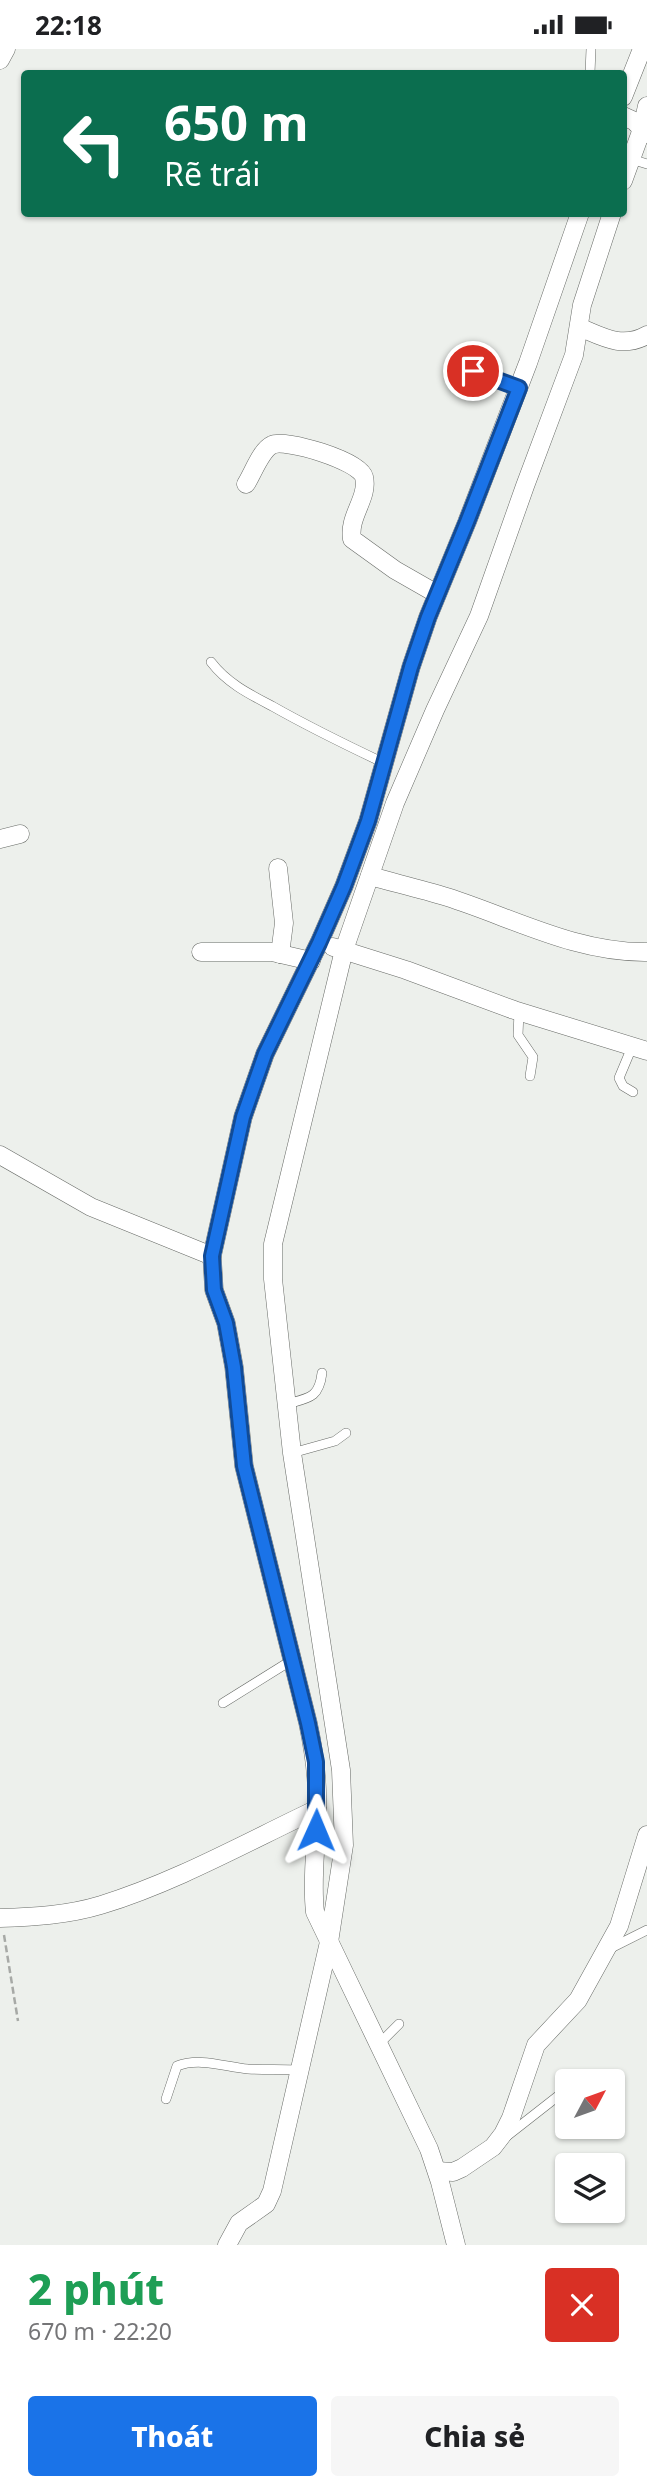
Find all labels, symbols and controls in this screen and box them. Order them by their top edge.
text: 22:18 [35,7,102,43]
text: 650 m [164,89,309,155]
icon: left [49,98,140,189]
text: Rẽ trái [164,152,261,195]
pin [443,341,503,401]
icon: arrive [454,352,492,390]
position arrow [279,1793,353,1867]
north arrow [555,2069,625,2139]
map controls [555,2069,625,2223]
button: layers [555,2153,625,2223]
text: 2 phút [28,2260,164,2317]
button: close [545,2268,619,2342]
text: 670 m · 22:20 [28,2315,172,2347]
button: Thoát [28,2396,317,2476]
button: Chia sẻ [331,2396,619,2476]

